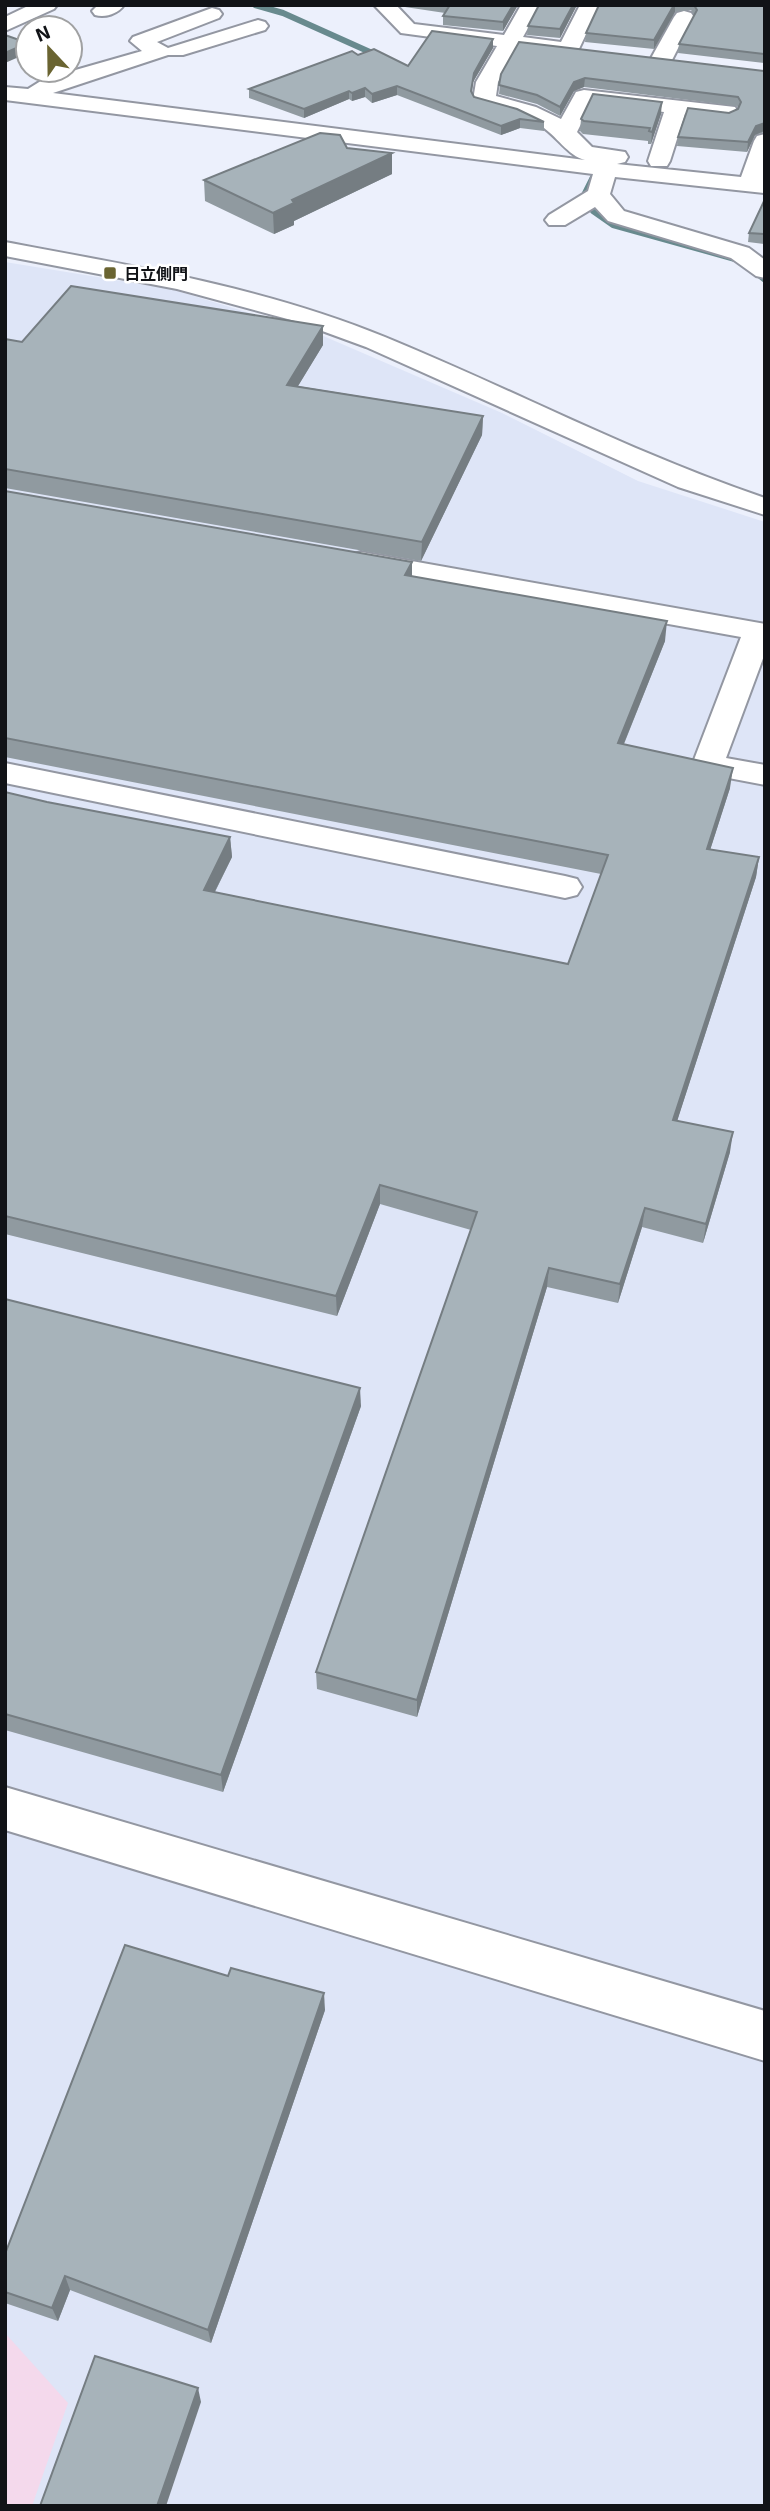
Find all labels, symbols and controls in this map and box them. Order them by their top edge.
north arrow [14,14,84,84]
text: N [32,20,53,46]
place label: 日立側門 [124,264,188,283]
marker: 日立側門 [102,265,118,281]

